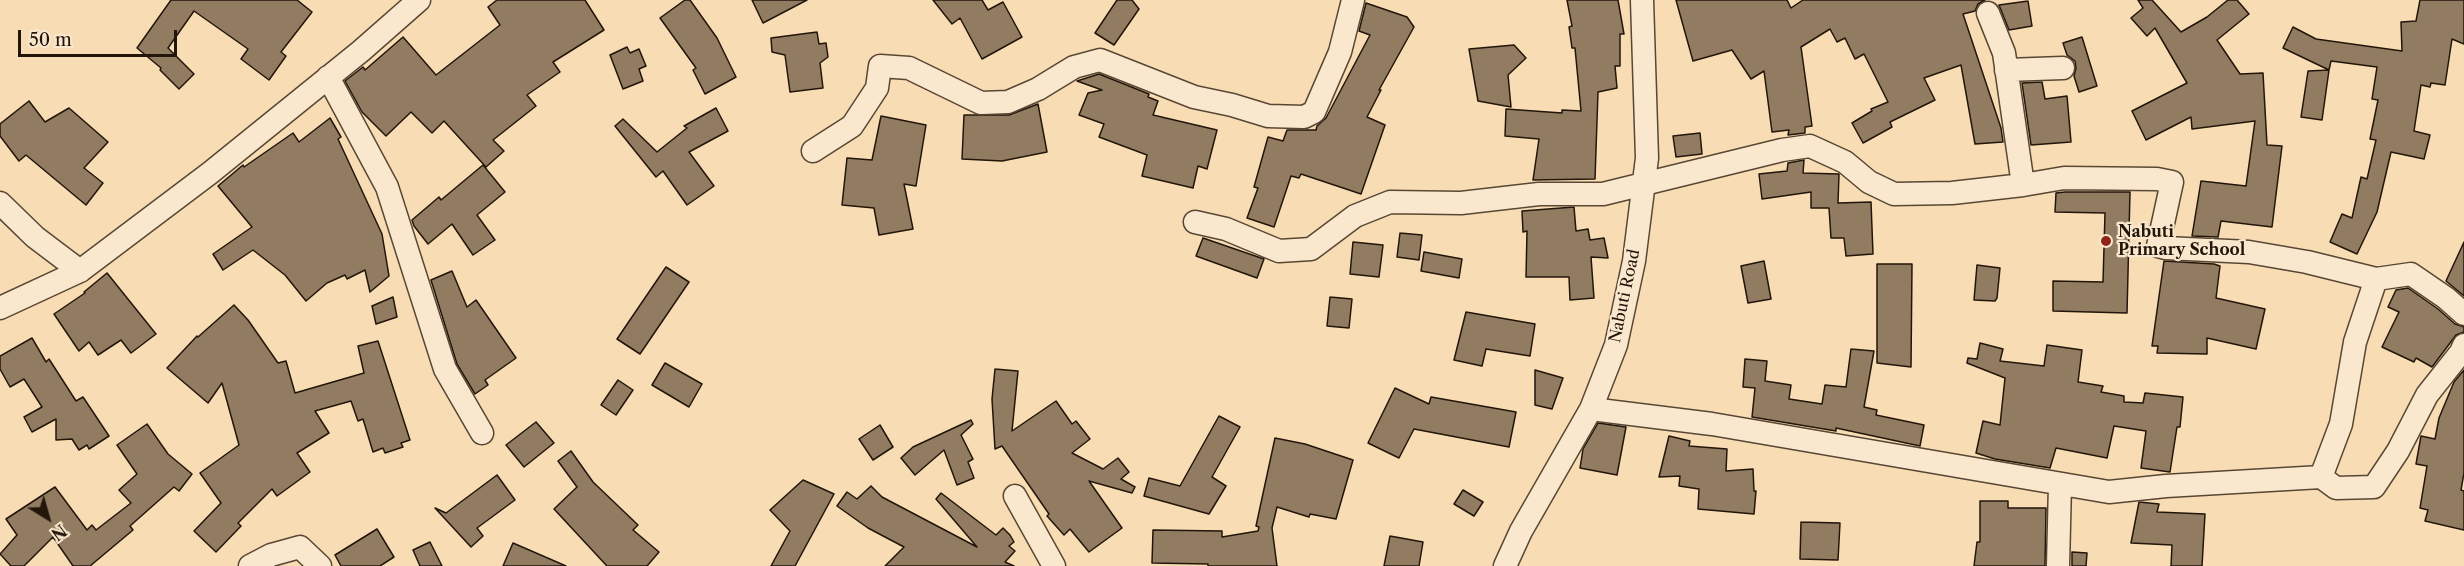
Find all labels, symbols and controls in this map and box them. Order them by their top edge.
scale bar [21,18,180,56]
text: 50 m [29,29,72,51]
place label: Nabuti Primary School [2118,222,2245,260]
marker: Nabuti Primary School [2099,234,2113,248]
street label: Nabuti Road [1606,247,1644,345]
north arrow [18,488,78,548]
text: N [47,520,70,545]

